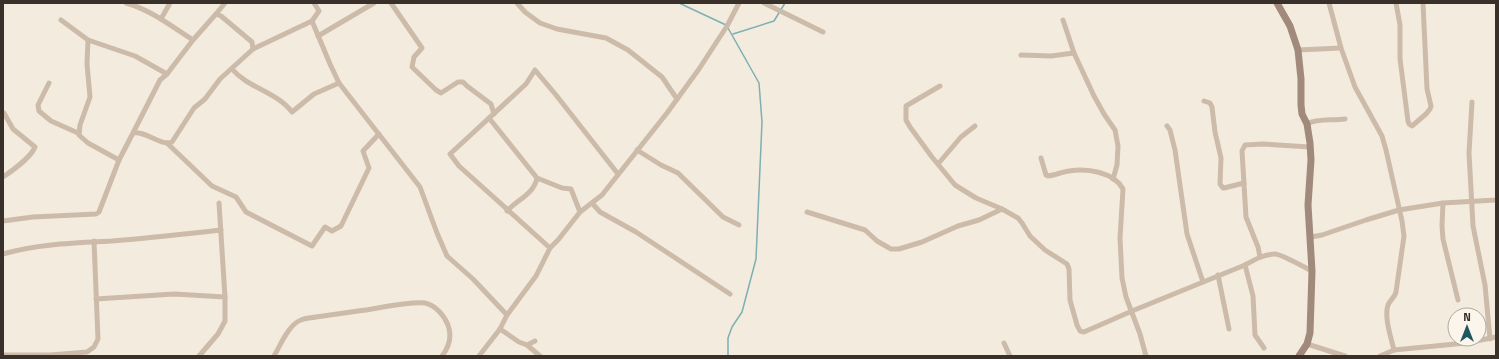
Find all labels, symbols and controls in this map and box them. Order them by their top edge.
north arrow [1447,307,1487,347]
text: N [1463,309,1471,325]

